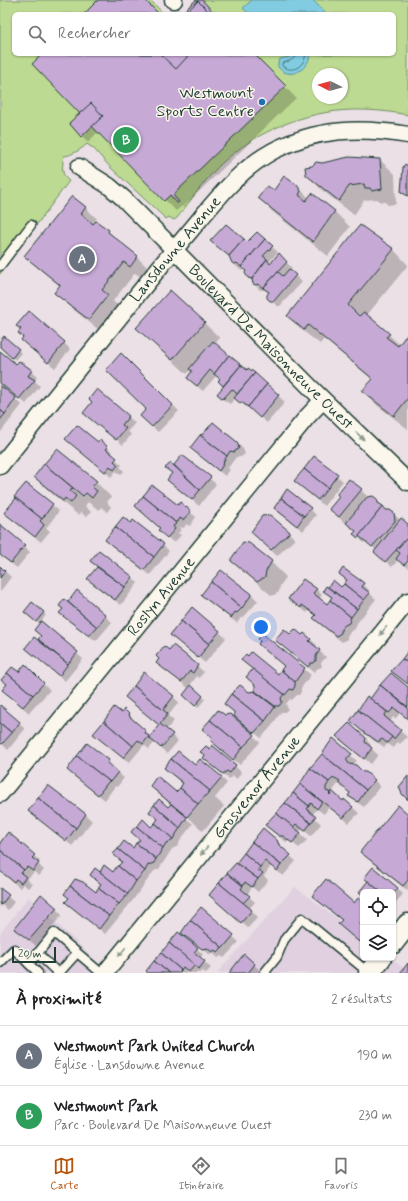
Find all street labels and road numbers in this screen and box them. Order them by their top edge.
street label: Lansdowne Avenue [125,191,226,306]
street label: Boulevard De Maisonneuve Ouest [184,260,358,434]
street label: Roslyn Avenue [122,552,200,640]
street label: Grosvenor Avenue [208,731,305,843]

